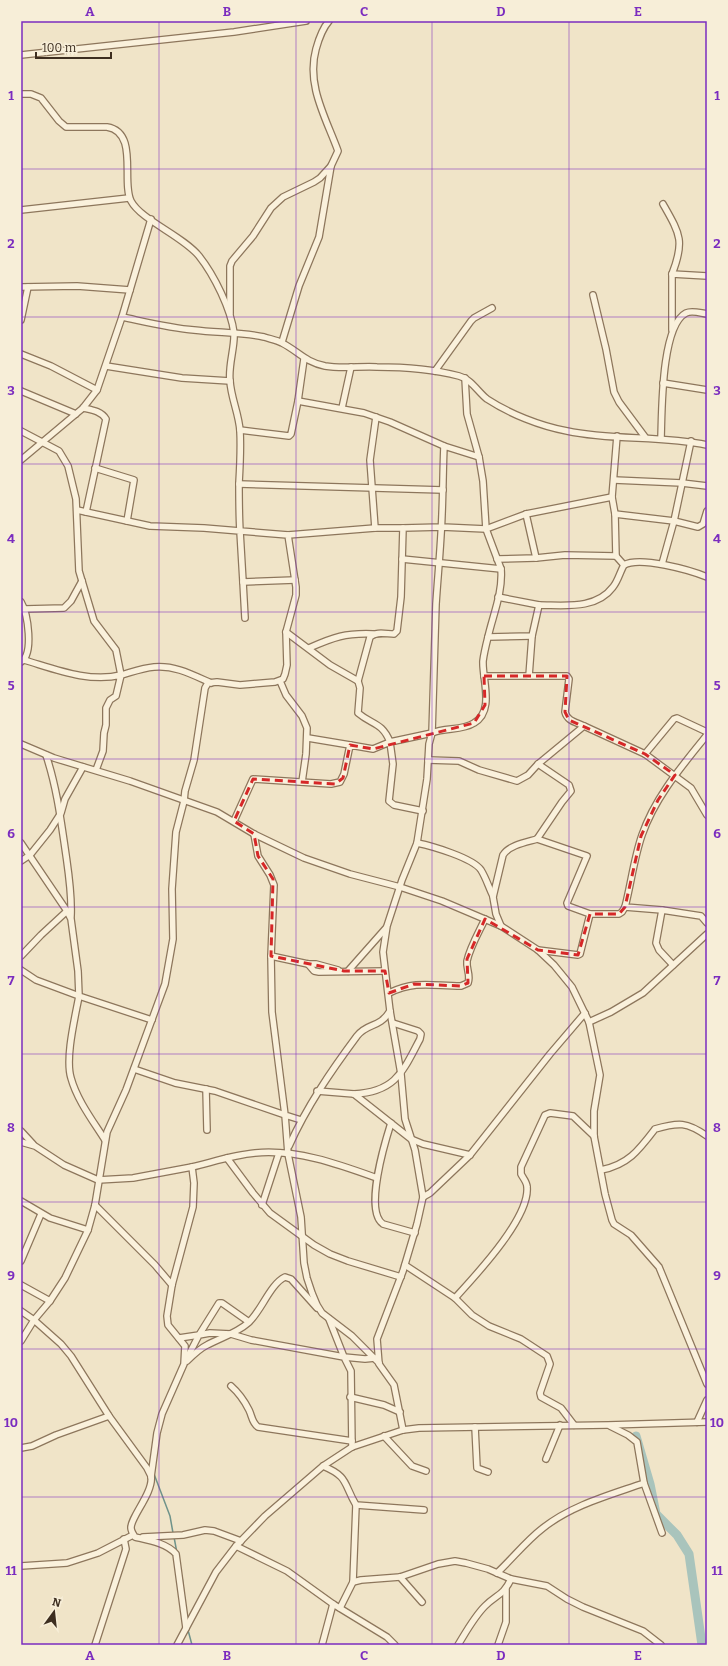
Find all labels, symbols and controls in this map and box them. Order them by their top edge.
text: A [85,4,95,19]
text: B [223,4,231,19]
text: C [360,4,368,19]
text: D [496,4,506,19]
text: E [634,4,642,19]
scale bar [36,34,111,60]
text: 100 m [42,41,77,55]
text: 1 [8,88,14,103]
text: 1 [714,88,720,103]
text: 2 [7,236,15,251]
text: 2 [713,236,721,251]
text: 3 [7,383,15,398]
text: 3 [713,383,721,398]
text: 4 [7,531,15,546]
text: 4 [713,531,721,546]
text: 5 [7,678,15,693]
text: 5 [713,678,721,693]
text: 6 [7,826,15,841]
text: 6 [713,826,721,841]
text: 7 [8,973,15,988]
text: 7 [714,973,721,988]
text: 8 [7,1120,15,1135]
text: 8 [713,1120,721,1135]
text: 9 [7,1268,15,1283]
text: 9 [713,1268,721,1283]
text: 10 [4,1415,18,1430]
text: 10 [710,1415,724,1430]
text: 11 [5,1563,17,1578]
text: 11 [711,1563,723,1578]
north arrow [34,1592,74,1632]
text: N [51,1595,63,1610]
text: A [85,1648,95,1663]
text: B [223,1648,231,1663]
text: C [360,1648,368,1663]
text: D [496,1648,506,1663]
text: E [634,1648,642,1663]

